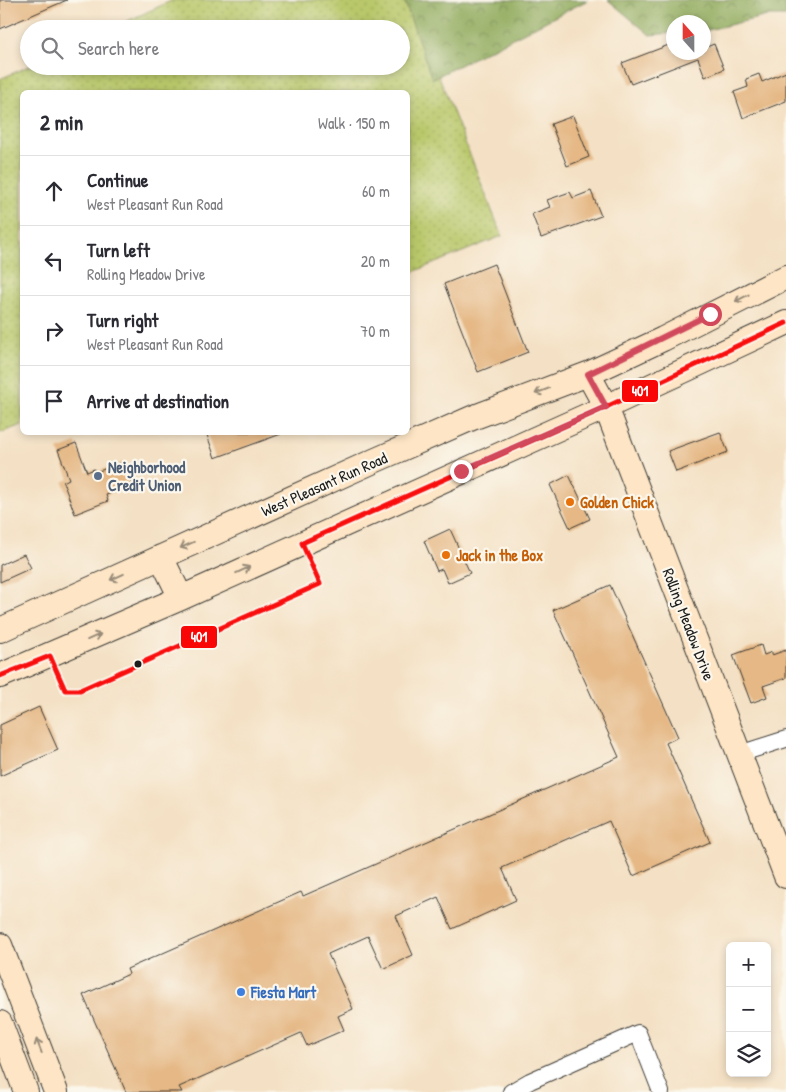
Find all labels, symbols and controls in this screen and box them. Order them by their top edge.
north arrow [666,15,711,60]
search box [20,20,410,75]
icon: search [38,34,66,62]
text: Search here [78,35,159,61]
text: 2 min [40,108,83,137]
text: Walk · 150 m [318,112,390,134]
text: Continue [87,167,148,193]
icon: ahead [40,177,68,205]
text: 60 m [362,180,390,202]
text: West Pleasant Run Road [87,193,223,215]
text: Turn left [87,237,150,263]
icon: left [40,247,68,275]
text: 20 m [361,250,390,272]
text: Rolling Meadow Drive [87,263,205,285]
one-way arrow [735,294,750,303]
route start [699,303,722,326]
text: Turn right [87,307,158,333]
icon: right [40,317,68,345]
text: 70 m [360,320,390,342]
text: West Pleasant Run Road [87,333,223,355]
line badge: 401 [621,379,659,403]
text: 401 [632,381,648,400]
icon: arrive [40,387,68,415]
one-way arrow [535,387,550,396]
text: Arrive at destination [87,388,229,414]
street label: West Pleasant Run Road [257,446,391,522]
place label: Neighborhood Credit Union [108,456,186,496]
route end [450,460,473,483]
marker: Neighborhood Credit Union [92,470,104,482]
place label: Golden Chick [580,491,654,513]
marker: Golden Chick [564,496,576,508]
one-way arrow [180,541,195,551]
place label: Jack in the Box [456,544,543,566]
marker: Jack in the Box [440,549,452,561]
one-way arrow [235,565,250,575]
street label: Rolling Meadow Drive [658,565,721,684]
one-way arrow [110,573,125,582]
line badge: 401 [180,625,218,649]
text: 401 [191,627,207,646]
one-way arrow [86,631,101,641]
unlabelled marker [133,659,143,669]
map controls [726,942,771,1077]
button: + [726,942,771,987]
place label: Fiesta Mart [250,981,317,1003]
marker: Fiesta Mart [235,986,247,998]
button: − [726,987,771,1032]
button: layers [726,1032,771,1077]
one-way arrow [33,1039,42,1054]

